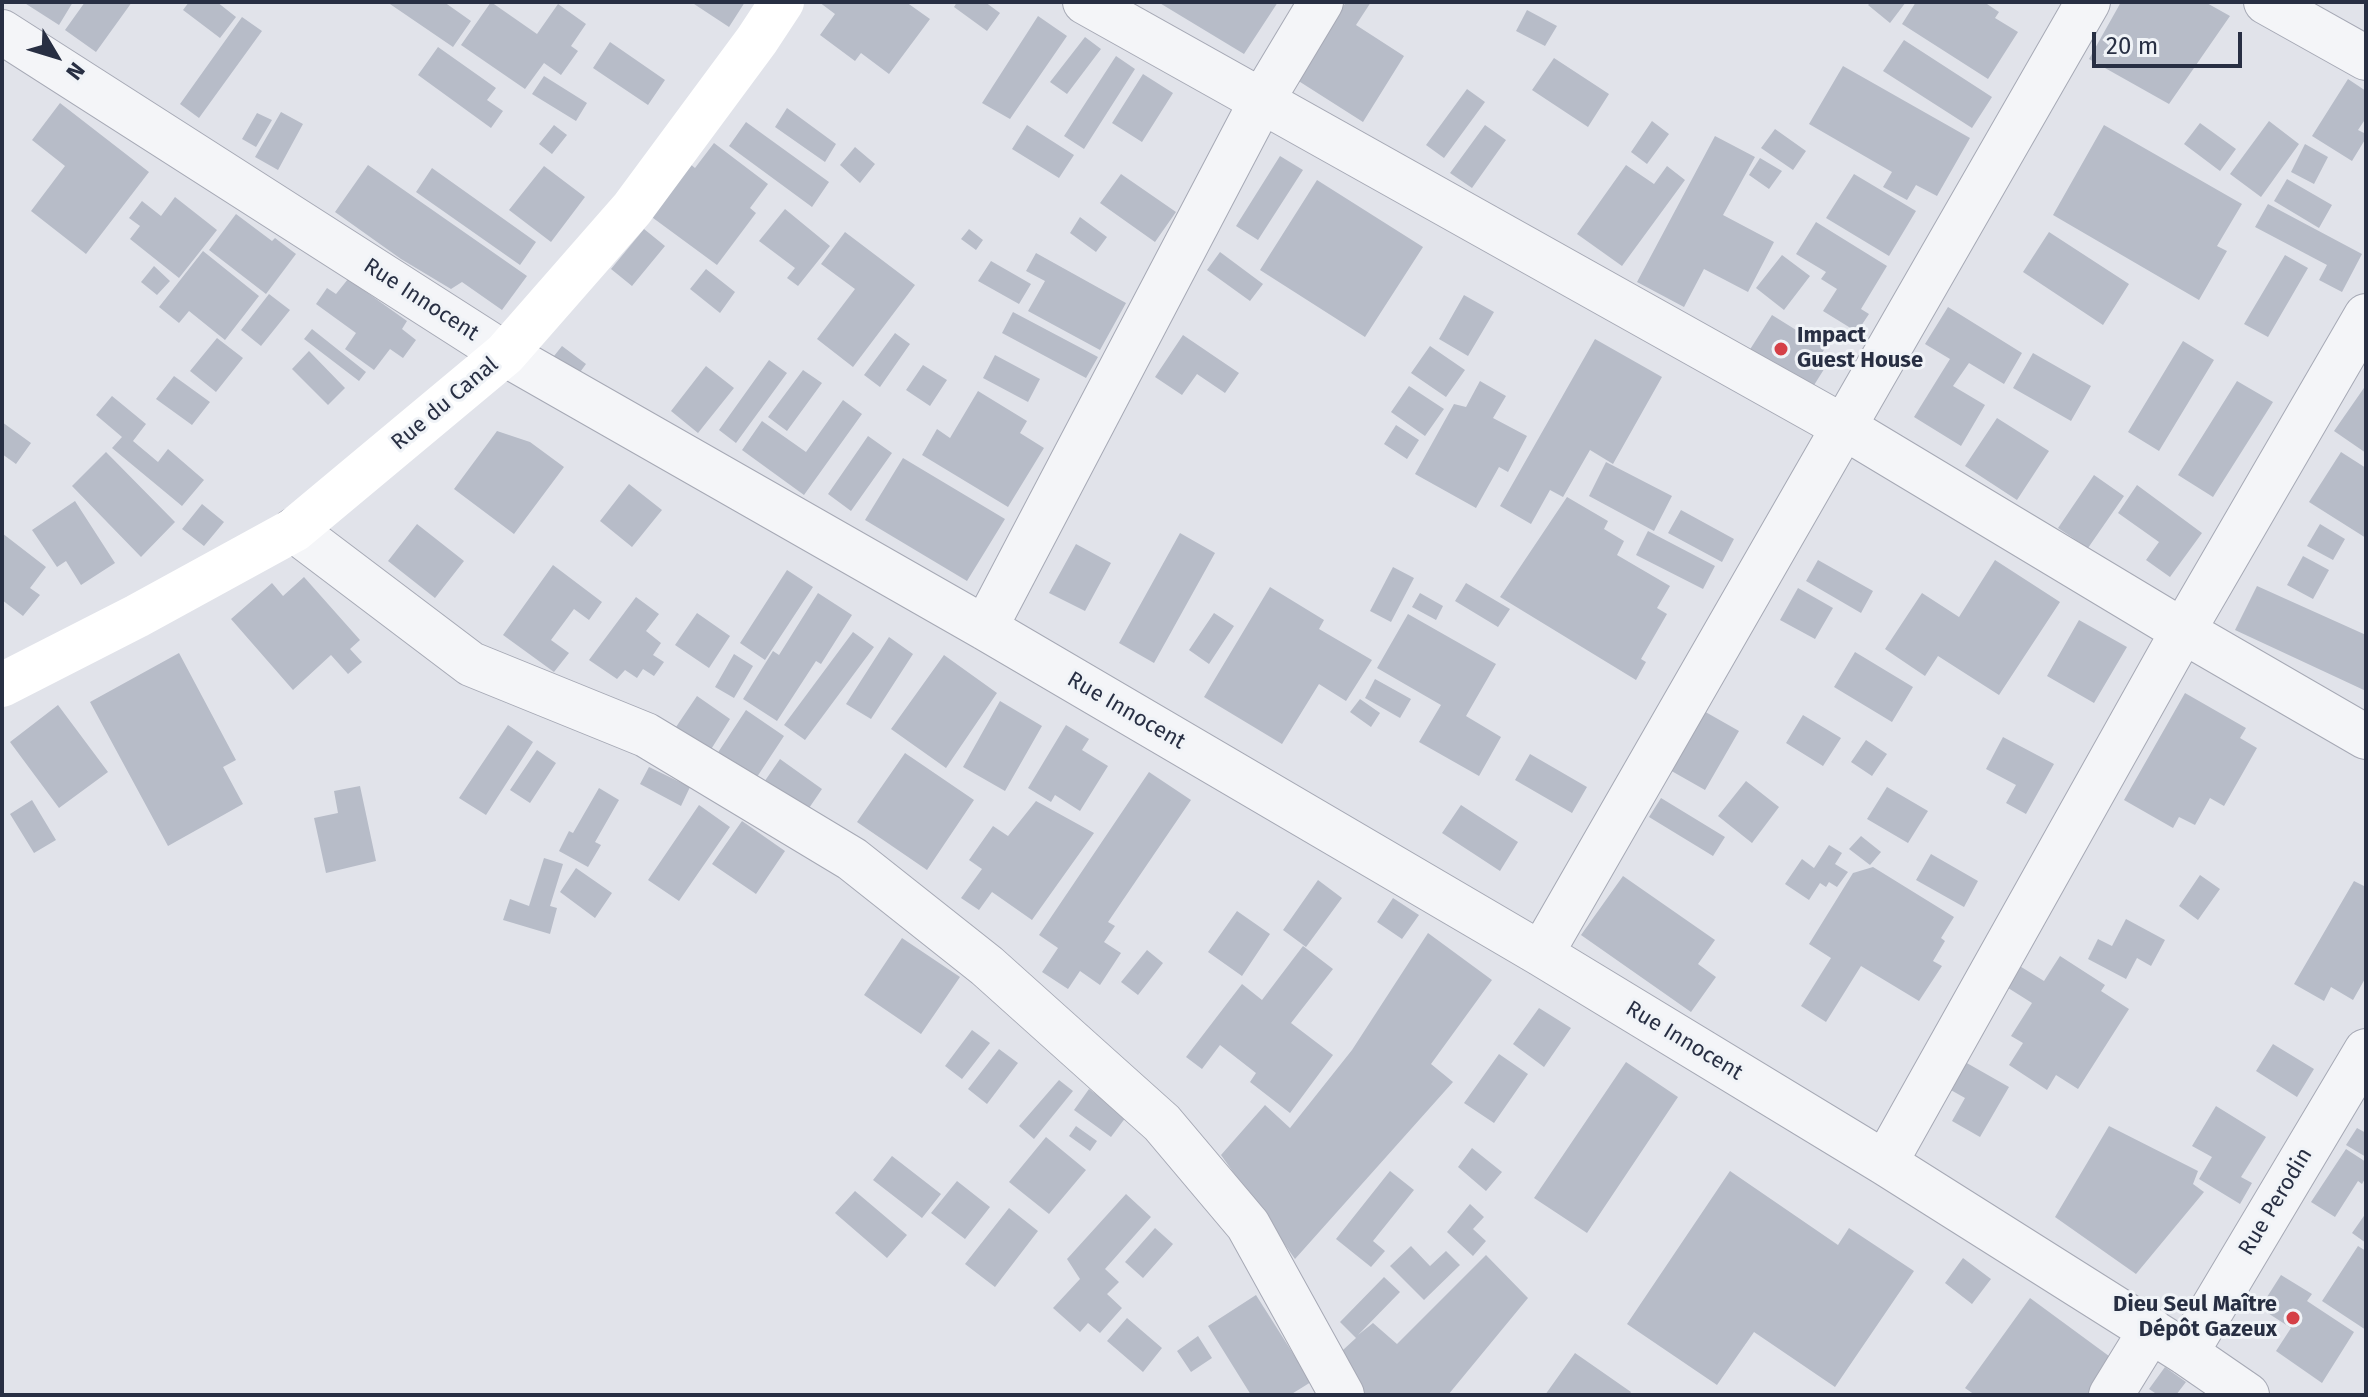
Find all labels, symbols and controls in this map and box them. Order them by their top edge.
north arrow [16,16,96,96]
scale bar [2096,16,2246,66]
text: 20 m [2106,32,2158,60]
text: N [60,57,90,85]
street label: Rue Innocent [358,253,484,347]
place label: Impact Guest House [1797,323,1923,374]
marker: Impact Guest House [1772,340,1790,358]
street label: Rue du Canal [386,352,504,456]
street label: Rue Innocent [1062,667,1190,755]
street label: Rue Innocent [1621,996,1747,1086]
street label: Rue Perodin [2234,1143,2318,1261]
place label: Dieu Seul Maître Dépôt Gazeux [2113,1292,2277,1344]
marker: Dieu Seul Maître Dépôt Gazeux [2284,1309,2302,1327]

